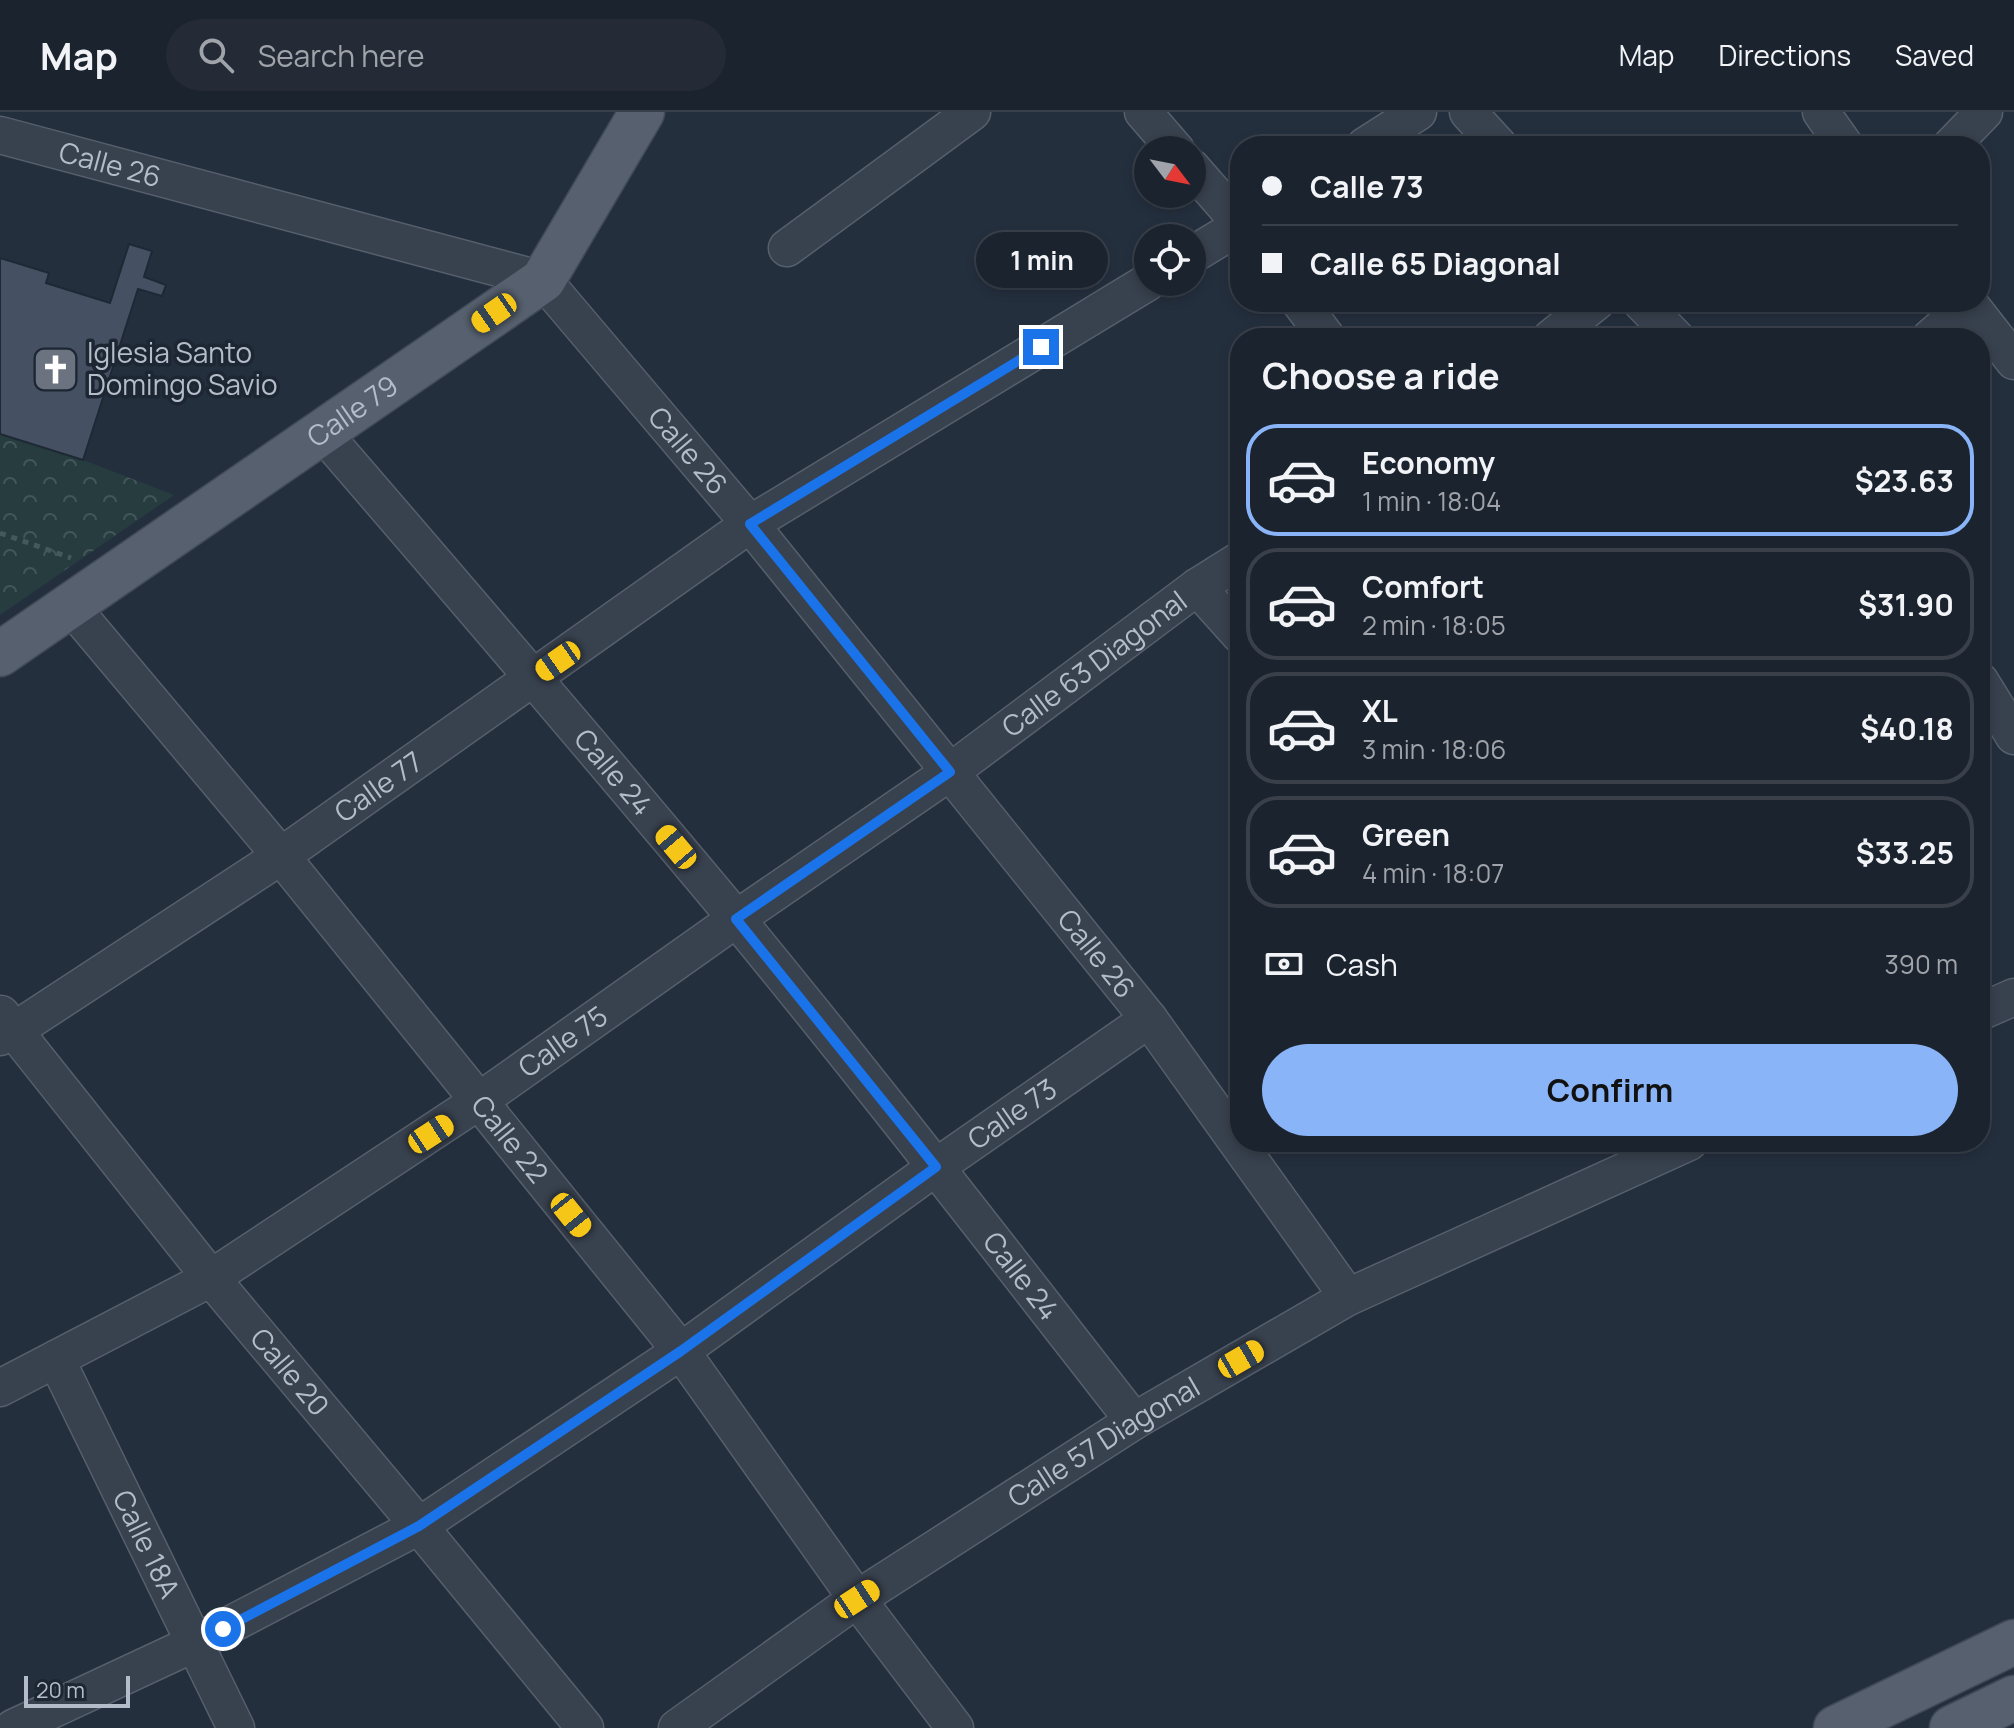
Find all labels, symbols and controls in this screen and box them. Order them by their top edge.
search box [166,19,726,91]
text: Map [40,29,118,81]
icon: search [194,33,238,77]
text: Search here [258,35,425,76]
text: Map [1619,36,1674,74]
text: Directions [1718,36,1851,74]
text: Saved [1895,36,1974,74]
street label: Calle 26 [55,132,166,195]
north arrow [1134,136,1206,208]
map controls [1134,136,1206,296]
text: Calle 73 [1310,166,1424,207]
button: locate [1134,224,1206,296]
callout: 1 min [975,231,1107,287]
text: 1 min [1010,242,1074,278]
text: Calle 65 Diagonal [1310,243,1561,284]
car [467,289,521,337]
route end [1023,329,1059,365]
place label: Iglesia Santo Domingo Savio [87,333,278,403]
church icon: Iglesia Santo Domingo Savio [32,345,80,393]
text: Choose a ride [1262,351,1500,400]
street label: Calle 79 [299,366,405,455]
street label: Calle 26 [641,398,737,502]
text: Economy [1362,442,1495,483]
icon: car [1266,444,1338,516]
text: $23.63 [1855,460,1954,501]
text: 1 min · 18:04 [1362,483,1501,519]
text: Comfort [1362,566,1484,607]
icon: car [1266,568,1338,640]
street label: Calle 63 Diagonal [994,581,1194,745]
text: $31.90 [1858,584,1954,625]
text: 2 min · 18:05 [1362,607,1506,643]
car [531,637,585,685]
text: XL [1362,690,1398,731]
icon: car [1266,692,1338,764]
text: $40.18 [1860,708,1954,749]
street label: Calle 24 [566,720,662,823]
text: 3 min · 18:06 [1362,731,1506,767]
street label: Calle 77 [326,742,430,830]
text: Green [1362,814,1450,855]
icon: car [1266,816,1338,888]
car [651,821,701,873]
text: $33.25 [1856,832,1954,873]
text: 4 min · 18:07 [1362,855,1504,891]
street label: Calle 26 [1050,901,1145,1006]
icon: cash [1262,942,1306,986]
text: Cash [1326,944,1398,985]
text: 390 m [1884,946,1958,982]
street label: Calle 75 [510,996,615,1085]
button: Confirm [1262,1044,1958,1136]
street label: Calle 73 [960,1069,1064,1157]
street label: Calle 22 [464,1087,558,1190]
car [404,1111,458,1157]
car [547,1189,595,1241]
street label: Calle 24 [975,1223,1068,1328]
street label: Calle 20 [243,1319,338,1423]
car [1214,1337,1268,1381]
street label: Calle 57 Diagonal [1000,1367,1206,1515]
street label: Calle 18A [105,1483,190,1604]
car [830,1576,884,1622]
route start [205,1611,241,1647]
scale bar [24,1672,130,1708]
text: 20 m [36,1675,85,1705]

